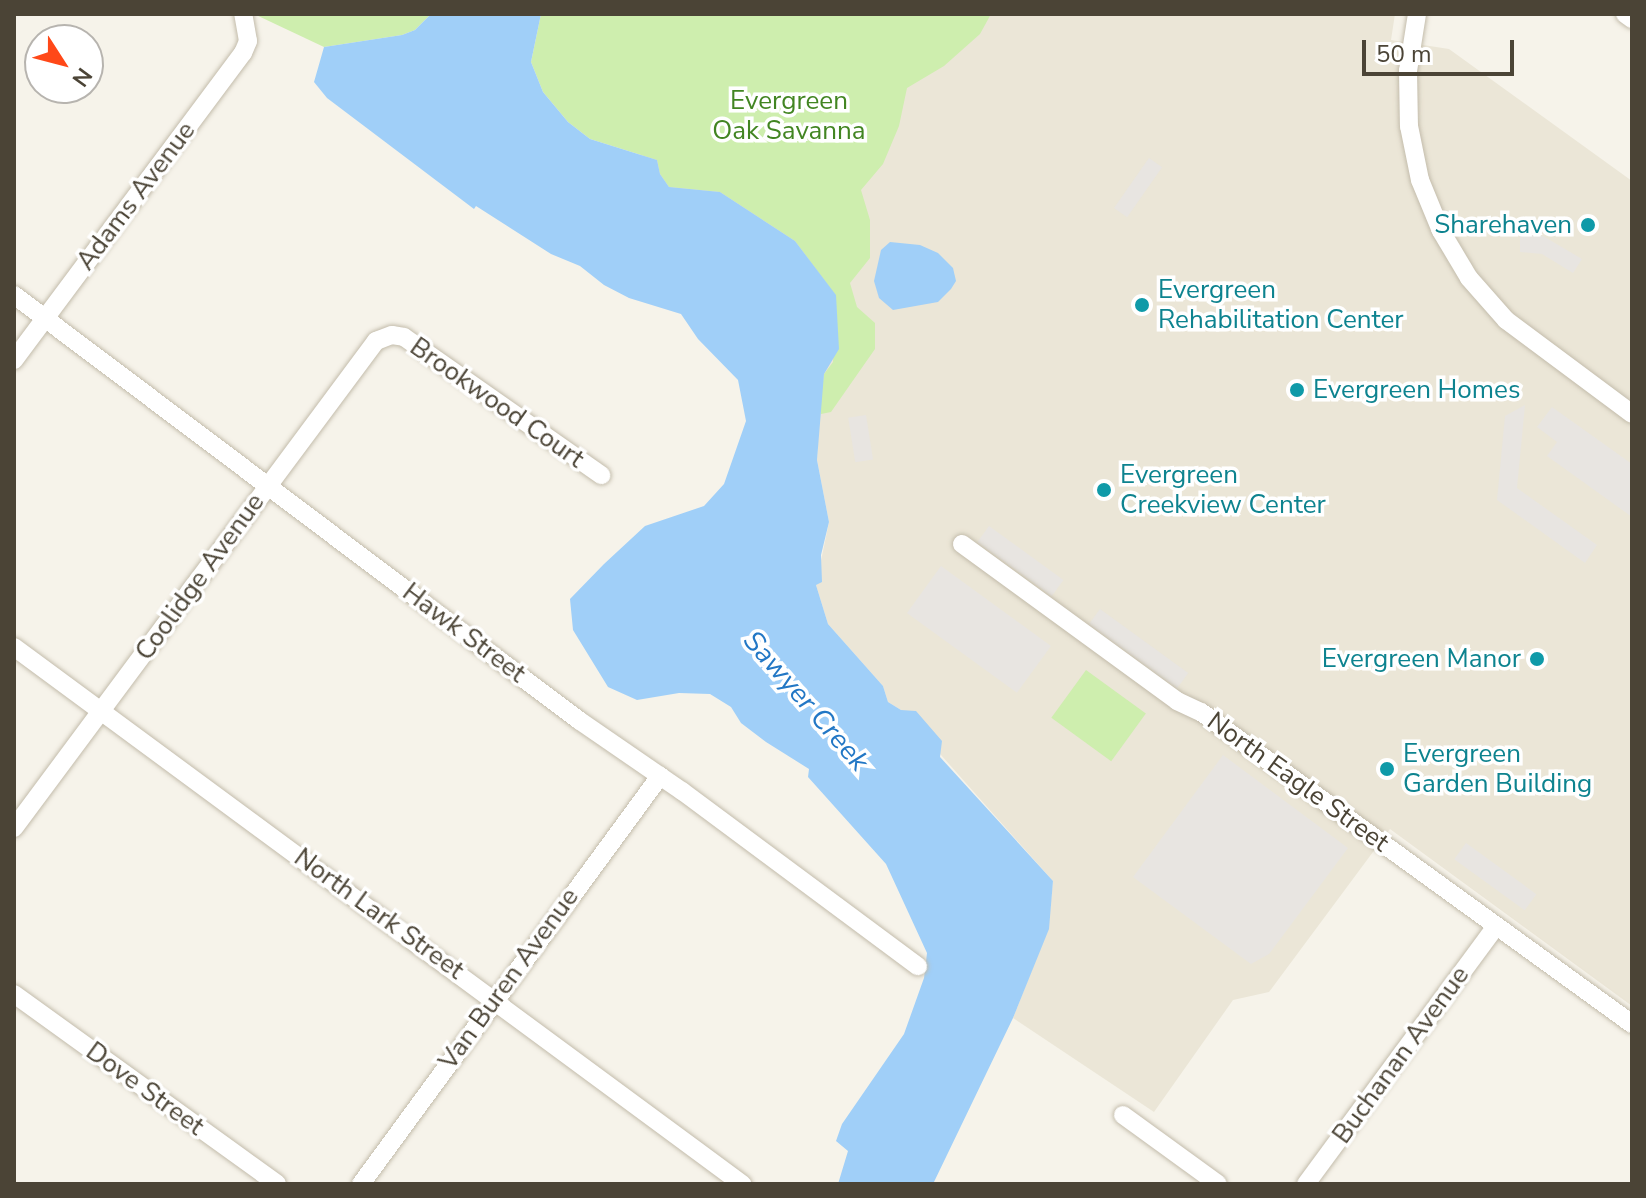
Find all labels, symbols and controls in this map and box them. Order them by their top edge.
north arrow [24,24,104,104]
scale bar [1366,24,1518,74]
text: 50 m [1376,38,1432,70]
text: N [65,61,99,92]
park label: Evergreen Oak Savanna [712,85,866,146]
street label: Adams Avenue [70,116,202,276]
place label: Sharehaven [1434,209,1572,241]
marker: Sharehaven [1579,216,1597,234]
place label: Evergreen Rehabilitation Center [1158,274,1404,336]
marker: Evergreen Rehabilitation Center [1133,296,1151,314]
street label: Brookwood Court [404,331,590,475]
place label: Evergreen Homes [1313,374,1520,406]
marker: Evergreen Homes [1288,381,1306,399]
place label: Evergreen Creekview Center [1120,459,1326,520]
marker: Evergreen Creekview Center [1095,481,1113,499]
street label: Coolidge Avenue [129,487,271,667]
street label: Hawk Street [396,577,532,689]
water label: Sawyer Creek [736,624,876,778]
place label: Evergreen Manor [1322,643,1521,675]
marker: Evergreen Manor [1528,650,1546,668]
street label: North Eagle Street [1201,706,1395,858]
place label: Evergreen Garden Building [1403,738,1592,800]
marker: Evergreen Garden Building [1378,760,1396,778]
street label: North Lark Street [288,842,470,986]
street label: Van Buren Avenue [433,882,585,1076]
street label: Buchanan Avenue [1326,960,1476,1150]
street label: Dove Street [80,1036,210,1142]

